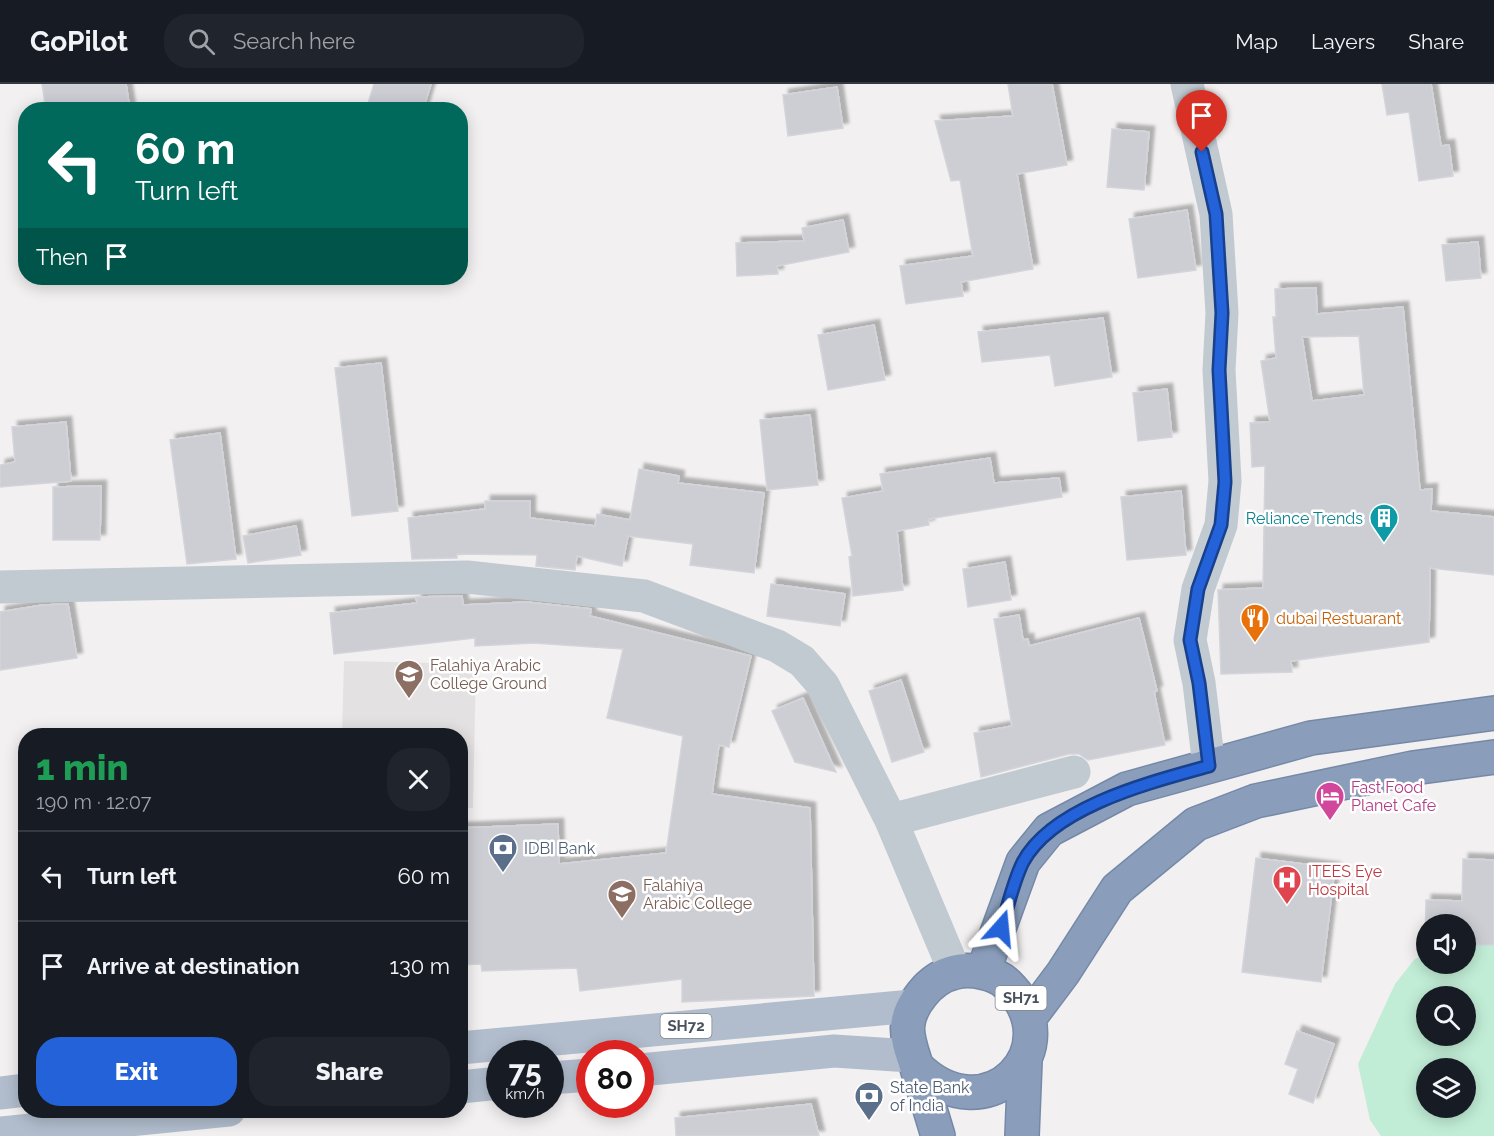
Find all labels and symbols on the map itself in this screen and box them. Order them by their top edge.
pin [1176,90,1227,152]
building icon: Reliance Trends [1368,502,1400,544]
place label: Reliance Trends [1246,509,1363,528]
restaurant icon: dubai Restuarant [1239,602,1271,644]
place label: dubai Restuarant [1276,609,1402,628]
place label: Falahiya Arabic College Ground [430,656,547,693]
school or university icon: Falahiya Arabic College Ground [393,658,425,700]
place label: Fast Food Planet Cafe [1351,778,1436,815]
hotel icon: Fast Food Planet Cafe [1314,780,1346,822]
bank icon: IDBI Bank [487,832,519,874]
place label: IDBI Bank [524,839,596,858]
place label: ITEES Eye Hospital [1308,862,1382,899]
hospital icon: ITEES Eye Hospital [1271,864,1303,906]
place label: Falahiya Arabic College [643,876,752,913]
school or university icon: Falahiya Arabic College [606,878,638,920]
position arrow [969,896,1033,960]
road number: SH71 [996,986,1046,1010]
road number: SH72 [660,1014,712,1038]
speed limit sign: 80 [576,1040,654,1118]
place label: State Bank of India [890,1078,970,1115]
bank icon: State Bank of India [853,1080,885,1122]

